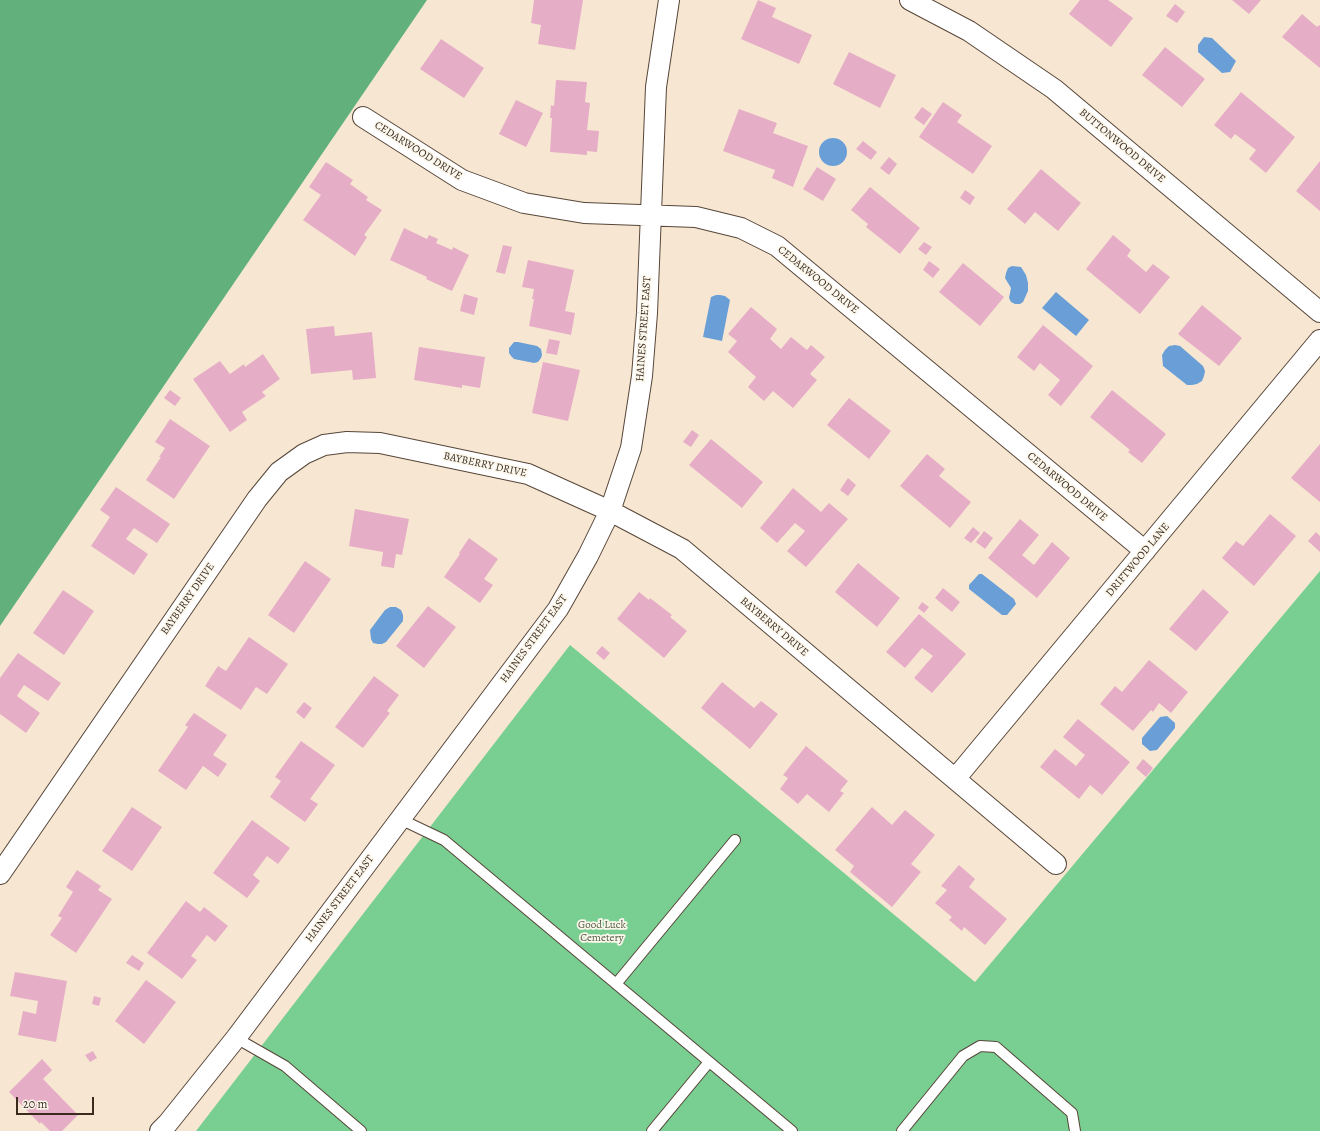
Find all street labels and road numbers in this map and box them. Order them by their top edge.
street label: BUTTONWOOD DRIVE [1076,106,1168,186]
street label: CEDARWOOD DRIVE [372,119,464,183]
street label: CEDARWOOD DRIVE [775,243,861,317]
street label: HAINES STREET EAST [634,276,654,382]
street label: BAYBERRY DRIVE [442,450,528,480]
street label: CEDARWOOD DRIVE [1024,450,1110,524]
street label: DRIFTWOOD LANE [1103,521,1173,599]
street label: BAYBERRY DRIVE [158,561,218,637]
street label: HAINES STREET EAST [498,592,570,686]
street label: BAYBERRY DRIVE [737,595,811,659]
street label: HAINES STREET EAST [303,853,377,945]

